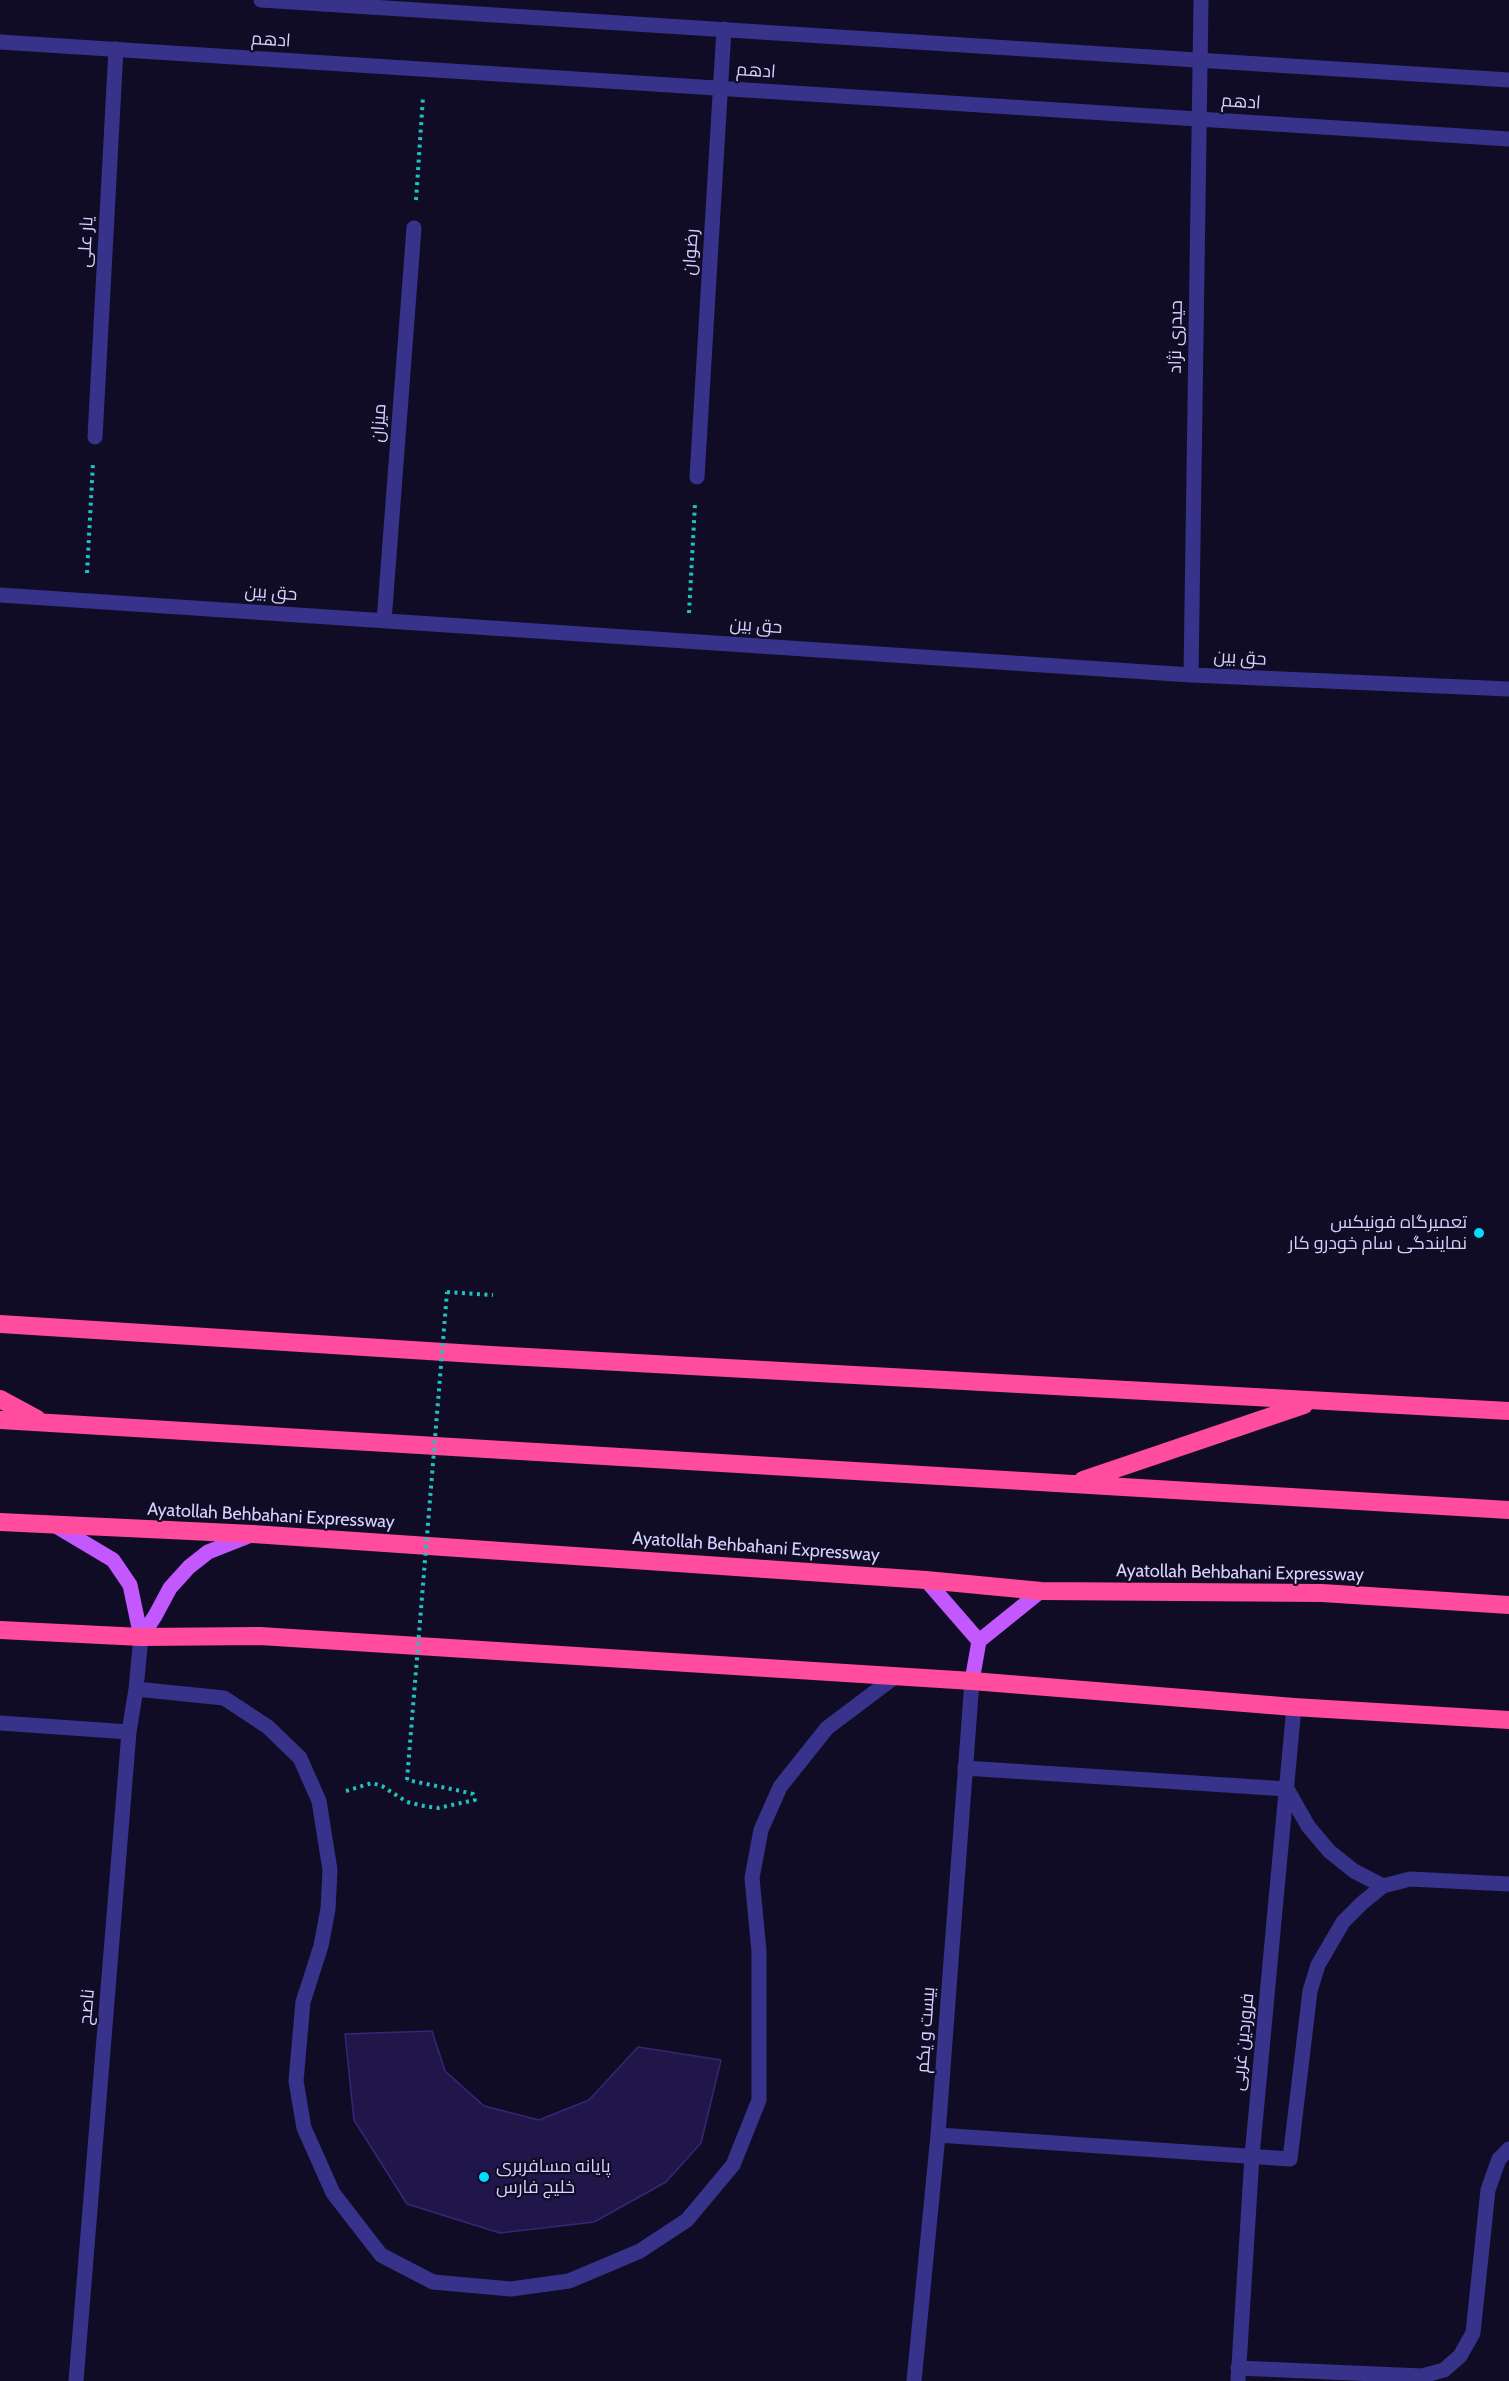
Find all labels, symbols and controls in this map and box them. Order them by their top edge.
street label: ادهم [250,28,292,52]
street label: ادهم [735,59,777,83]
street label: ادهم [1220,90,1262,114]
street label: یار علی [74,216,98,268]
street label: رضوان [679,228,703,276]
street label: حیدری نژاد [1165,300,1187,374]
street label: میزان [367,403,391,443]
street label: حق بین [244,580,298,606]
street label: حق بین [729,613,783,639]
street label: حق بین [1213,646,1267,670]
place label: تعمیرگاه فونیکس نمایندگی سام خودرو کار [1288,1212,1467,1254]
marker: تعمیرگاه فونیکس نمایندگی سام خودرو کار [1472,1226,1486,1240]
street label: Ayatollah Behbahani Expressway [147,1499,395,1533]
street label: Ayatollah Behbahani Expressway [632,1528,880,1566]
street label: Ayatollah Behbahani Expressway [1116,1560,1364,1586]
street label: بیست و یکم [912,1986,940,2074]
street label: ناصح [75,1988,99,2026]
street label: فروردین غربی [1227,1992,1259,2092]
place label: پایانه مسافربری خلیج فارس [496,2156,610,2198]
marker: پایانه مسافربری خلیج فارس [477,2170,491,2184]

